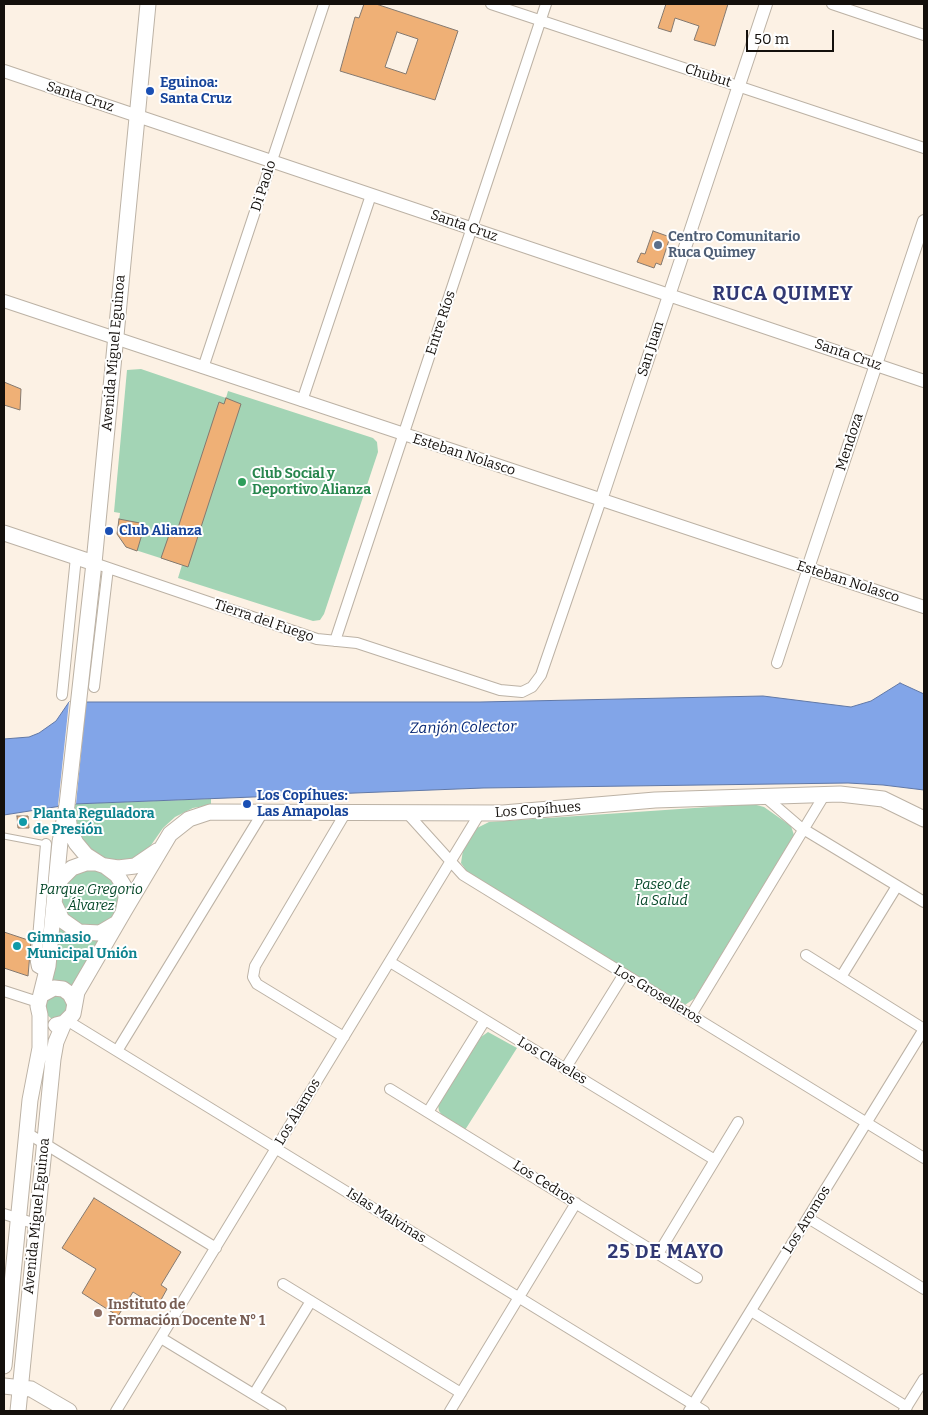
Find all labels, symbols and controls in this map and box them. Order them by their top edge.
scale bar [748,20,836,52]
text: 50 m [754,30,789,48]
street label: Chubut [683,61,733,91]
place label: Eguinoa: Santa Cruz [160,75,232,108]
street label: Santa Cruz [44,78,116,116]
marker: Eguinoa: Santa Cruz [144,85,156,97]
street label: Di Paolo [248,158,280,214]
street label: Santa Cruz [428,207,500,245]
place label: Centro Comunitario Ruca Quimey [668,229,800,262]
marker: Centro Comunitario Ruca Quimey [652,239,664,251]
street label: Avenida Miguel Eguinoa [99,274,129,432]
district label: RUCA QUIMEY [711,284,855,306]
street label: Entre Ríos [423,289,459,357]
street label: San Juan [634,319,668,379]
street label: Santa Cruz [812,336,884,374]
street label: Mendoza [833,411,867,473]
street label: Esteban Nolasco [410,430,518,480]
place label: Club Social y Deportivo Alianza [252,466,371,498]
marker: Club Social y Deportivo Alianza [236,476,248,488]
place label: Club Alianza [119,523,202,539]
marker: Club Alianza [103,525,115,537]
street label: Esteban Nolasco [794,557,902,607]
street label: Tierra del Fuego [212,596,316,646]
water label: Zanjón Colector [410,718,516,738]
place label: Los Copíhues: Las Amapolas [257,788,349,820]
marker: Los Copíhues: Las Amapolas [241,798,253,810]
street label: Los Copíhues [494,799,582,821]
place label: Planta Reguladora de Presión [33,806,155,839]
marker: Planta Reguladora de Presión [17,816,29,828]
park label: Paseo de la Salud [634,877,690,910]
park label: Parque Gregorio Álvarez [39,882,143,914]
place label: Gimnasio Municipal Unión [27,930,137,962]
marker: Gimnasio Municipal Unión [11,940,23,952]
street label: Los Groselleros [611,962,705,1028]
street label: Los Claveles [514,1034,590,1088]
street label: Los Álamos [272,1076,324,1148]
street label: Avenida Miguel Eguinoa [20,1137,54,1295]
street label: Los Cedros [510,1157,578,1209]
street label: Los Aromos [780,1183,834,1257]
street label: Islas Malvinas [343,1185,429,1247]
district label: 25 DE MAYO [606,1242,726,1264]
place label: Instituto de Formación Docente N° 1 [108,1297,265,1330]
marker: Instituto de Formación Docente N° 1 [92,1307,104,1319]

